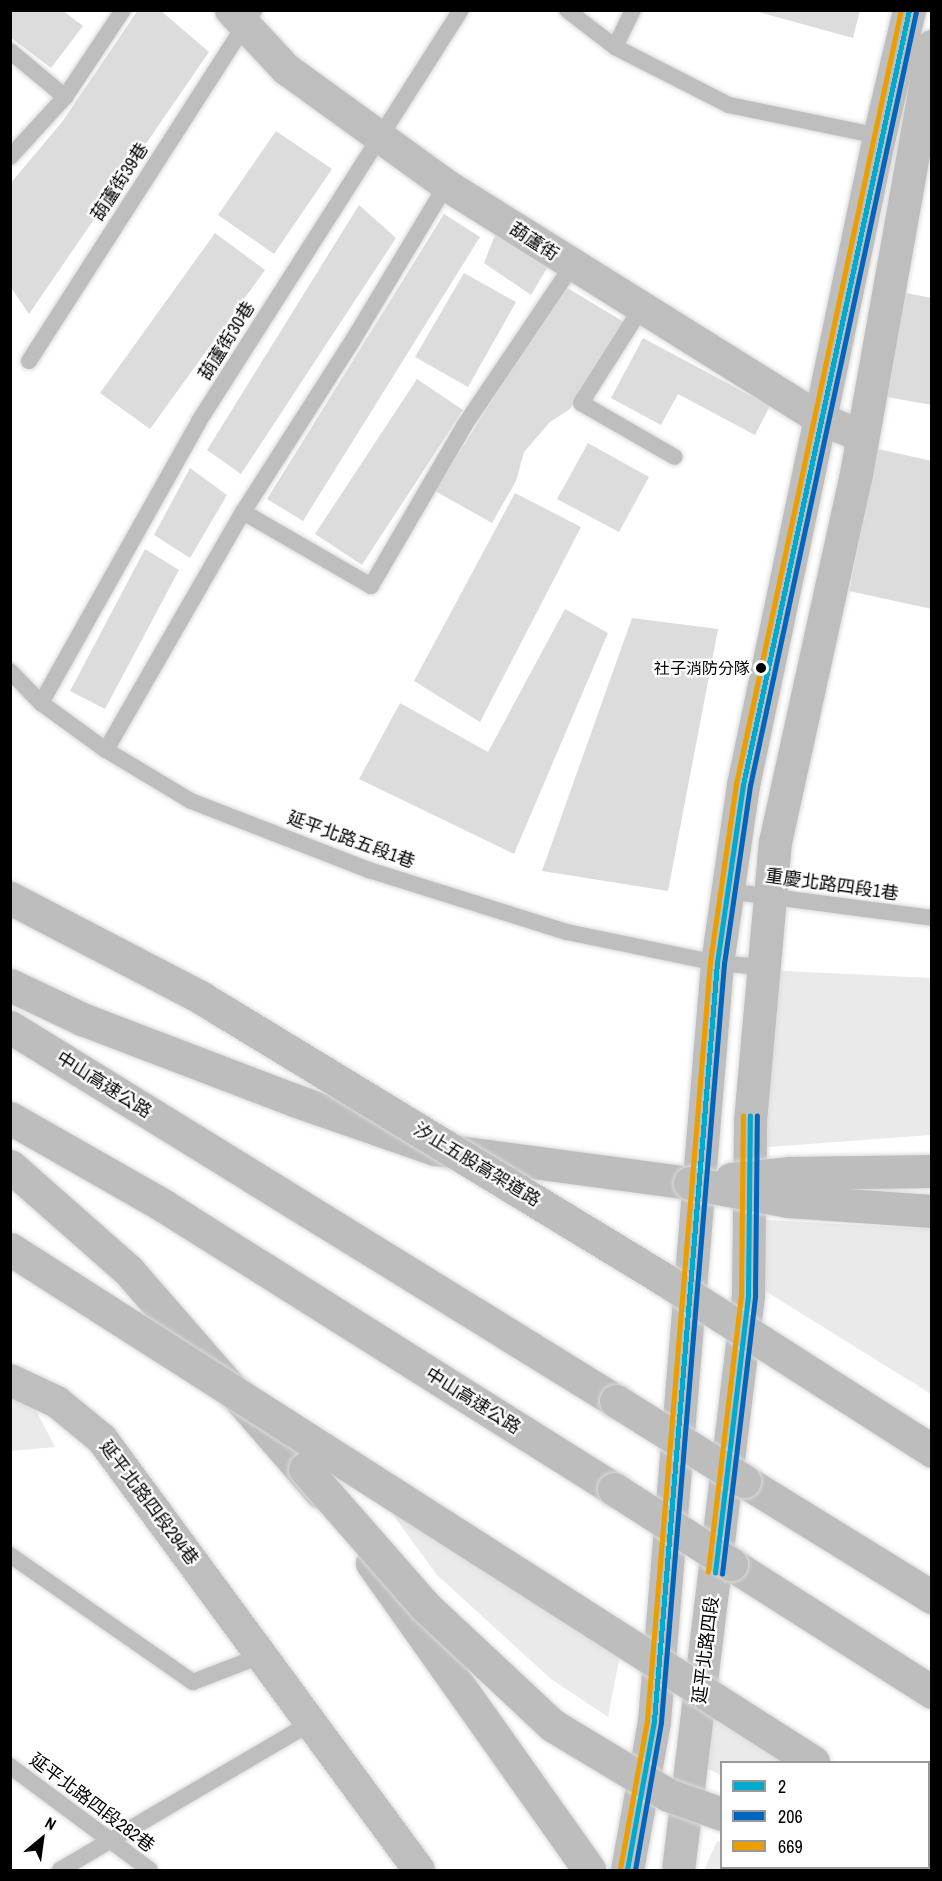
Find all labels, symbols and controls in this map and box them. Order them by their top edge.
street label: 葫蘆街39巷 [87,139,153,225]
street label: 葫蘆街 [505,218,563,266]
street label: 葫蘆街30巷 [194,298,260,384]
place label: 社子消防分隊 [654,658,750,678]
marker: 社子消防分隊 [755,662,767,674]
street label: 延平北路五段1巷 [284,807,418,873]
street label: 重慶北路四段1巷 [764,865,900,905]
street label: 中山高速公路 [52,1047,156,1123]
street label: 汐止五股高架道路 [410,1119,544,1211]
street label: 中山高速公路 [421,1363,525,1439]
street label: 延平北路四段294巷 [95,1436,203,1570]
street label: 延平北路四段 [689,1595,723,1705]
street label: 延平北路四段282巷 [25,1749,159,1857]
legend [720,1761,930,1869]
text: 2 [778,1774,786,1799]
text: 206 [778,1804,803,1829]
north arrow [12,1809,72,1869]
text: N [41,1811,60,1835]
text: 669 [778,1834,803,1859]

